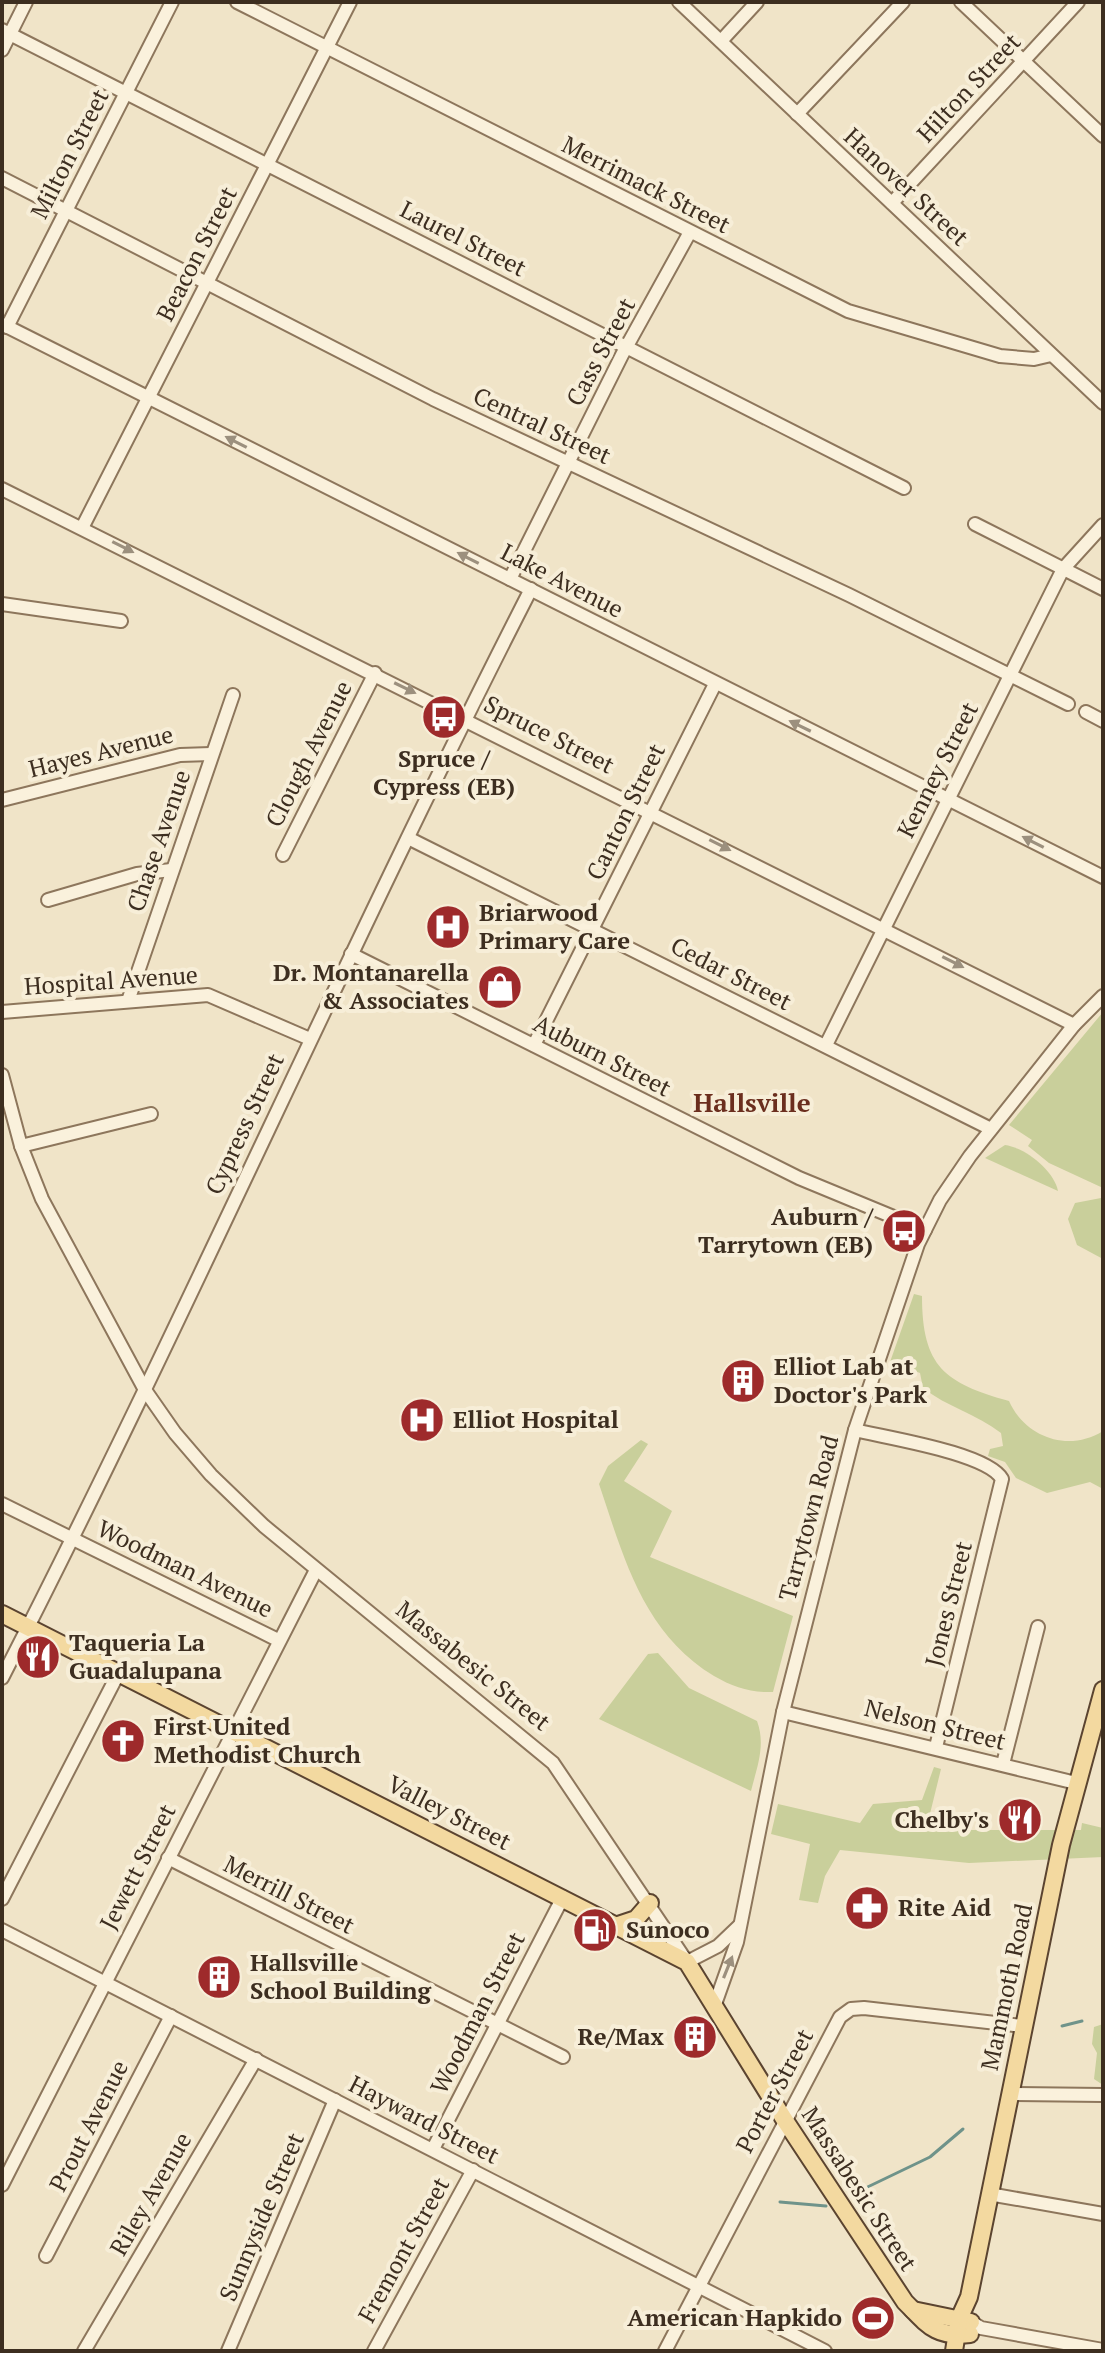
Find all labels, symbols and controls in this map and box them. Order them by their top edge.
street label: Hilton Street [909,26,1027,149]
street label: Milton Street [23,83,116,224]
street label: Hanover Street [837,120,976,252]
street label: Merrimack Street [557,128,736,240]
street label: Beacon Street [148,181,244,326]
street label: Laurel Street [395,193,532,284]
street label: Cass Street [558,292,642,411]
street label: Central Street [468,379,617,471]
one-way arrow [224,435,247,449]
street label: Lake Avenue [496,536,629,625]
one-way arrow [111,540,134,553]
one-way arrow [457,552,480,565]
street label: Clough Avenue [257,675,359,832]
one-way arrow [394,681,417,695]
street label: Spruce Street [479,688,620,781]
bus stop icon: Spruce / Cypress (EB) [420,693,468,741]
street label: Kenney Street [889,696,985,843]
street label: Hayes Avenue [25,718,176,784]
one-way arrow [789,719,812,733]
street label: Canton Street [578,738,672,885]
place label: Spruce / Cypress (EB) [373,742,515,802]
street label: Chase Avenue [119,765,197,916]
one-way arrow [1022,835,1045,848]
one-way arrow [709,839,732,852]
place label: Briarwood Primary Care [479,896,630,956]
hospital icon: Briarwood Primary Care [424,903,472,951]
street label: Cedar Street [666,929,797,1017]
one-way arrow [941,955,964,969]
place label: Dr. Montanarella & Associates [273,956,470,1016]
street label: Hospital Avenue [23,958,199,1002]
shop icon: Dr. Montanarella & Associates [476,963,524,1011]
street label: Auburn Street [528,1007,677,1104]
street label: Cypress Street [197,1048,291,1199]
district label: Hallsville [693,1085,811,1119]
place label: Auburn / Tarrytown (EB) [698,1200,875,1260]
bus stop icon: Auburn / Tarrytown (EB) [880,1207,928,1255]
place label: Elliot Lab at Doctor's Park [774,1350,927,1410]
building icon: Elliot Lab at Doctor's Park [719,1357,767,1405]
hospital icon: Elliot Hospital [398,1396,446,1444]
place label: Elliot Hospital [453,1403,619,1435]
street label: Tarrytown Road [771,1431,846,1604]
street label: Woodman Avenue [92,1512,279,1625]
street label: Jones Street [917,1538,979,1670]
street label: Massabesic Street [390,1593,557,1737]
place label: Taqueria La Guadalupana [69,1626,222,1686]
restaurant icon: Taqueria La Guadalupana [14,1633,62,1681]
street label: Nelson Street [861,1691,1009,1757]
place label: First United Methodist Church [154,1710,362,1770]
church icon: First United Methodist Church [99,1717,147,1765]
street label: Valley Street [382,1767,517,1857]
restaurant icon: Chelby's [996,1796,1044,1844]
street label: Jewett Street [92,1798,183,1935]
place label: Chelby's [894,1803,989,1835]
street label: Merrill Street [219,1847,360,1941]
pharmacy icon: Rite Aid [843,1884,891,1932]
place label: Rite Aid [898,1891,992,1923]
street label: Mammoth Road [973,1900,1039,2073]
fuel station icon: Sunoco [571,1906,619,1954]
place label: Sunoco [626,1913,710,1945]
street label: Woodman Street [423,1926,532,2099]
place label: Hallsville School Building [250,1946,432,2006]
building icon: Hallsville School Building [195,1953,243,2001]
one-way arrow [722,1955,735,1979]
building icon: Re/Max [671,2013,719,2061]
place label: Re/Max [578,2020,665,2052]
street label: Porter Street [728,2023,820,2158]
street label: Prout Avenue [41,2054,135,2197]
street label: Hayward Street [344,2068,505,2171]
street label: Massabesic Street [795,2100,925,2277]
street label: Riley Avenue [102,2126,198,2261]
street label: Sunnyside Street [211,2127,311,2306]
street label: Fremont Street [350,2171,456,2328]
sports icon: American Hapkido [849,2294,897,2342]
place label: American Hapkido [627,2301,842,2333]

